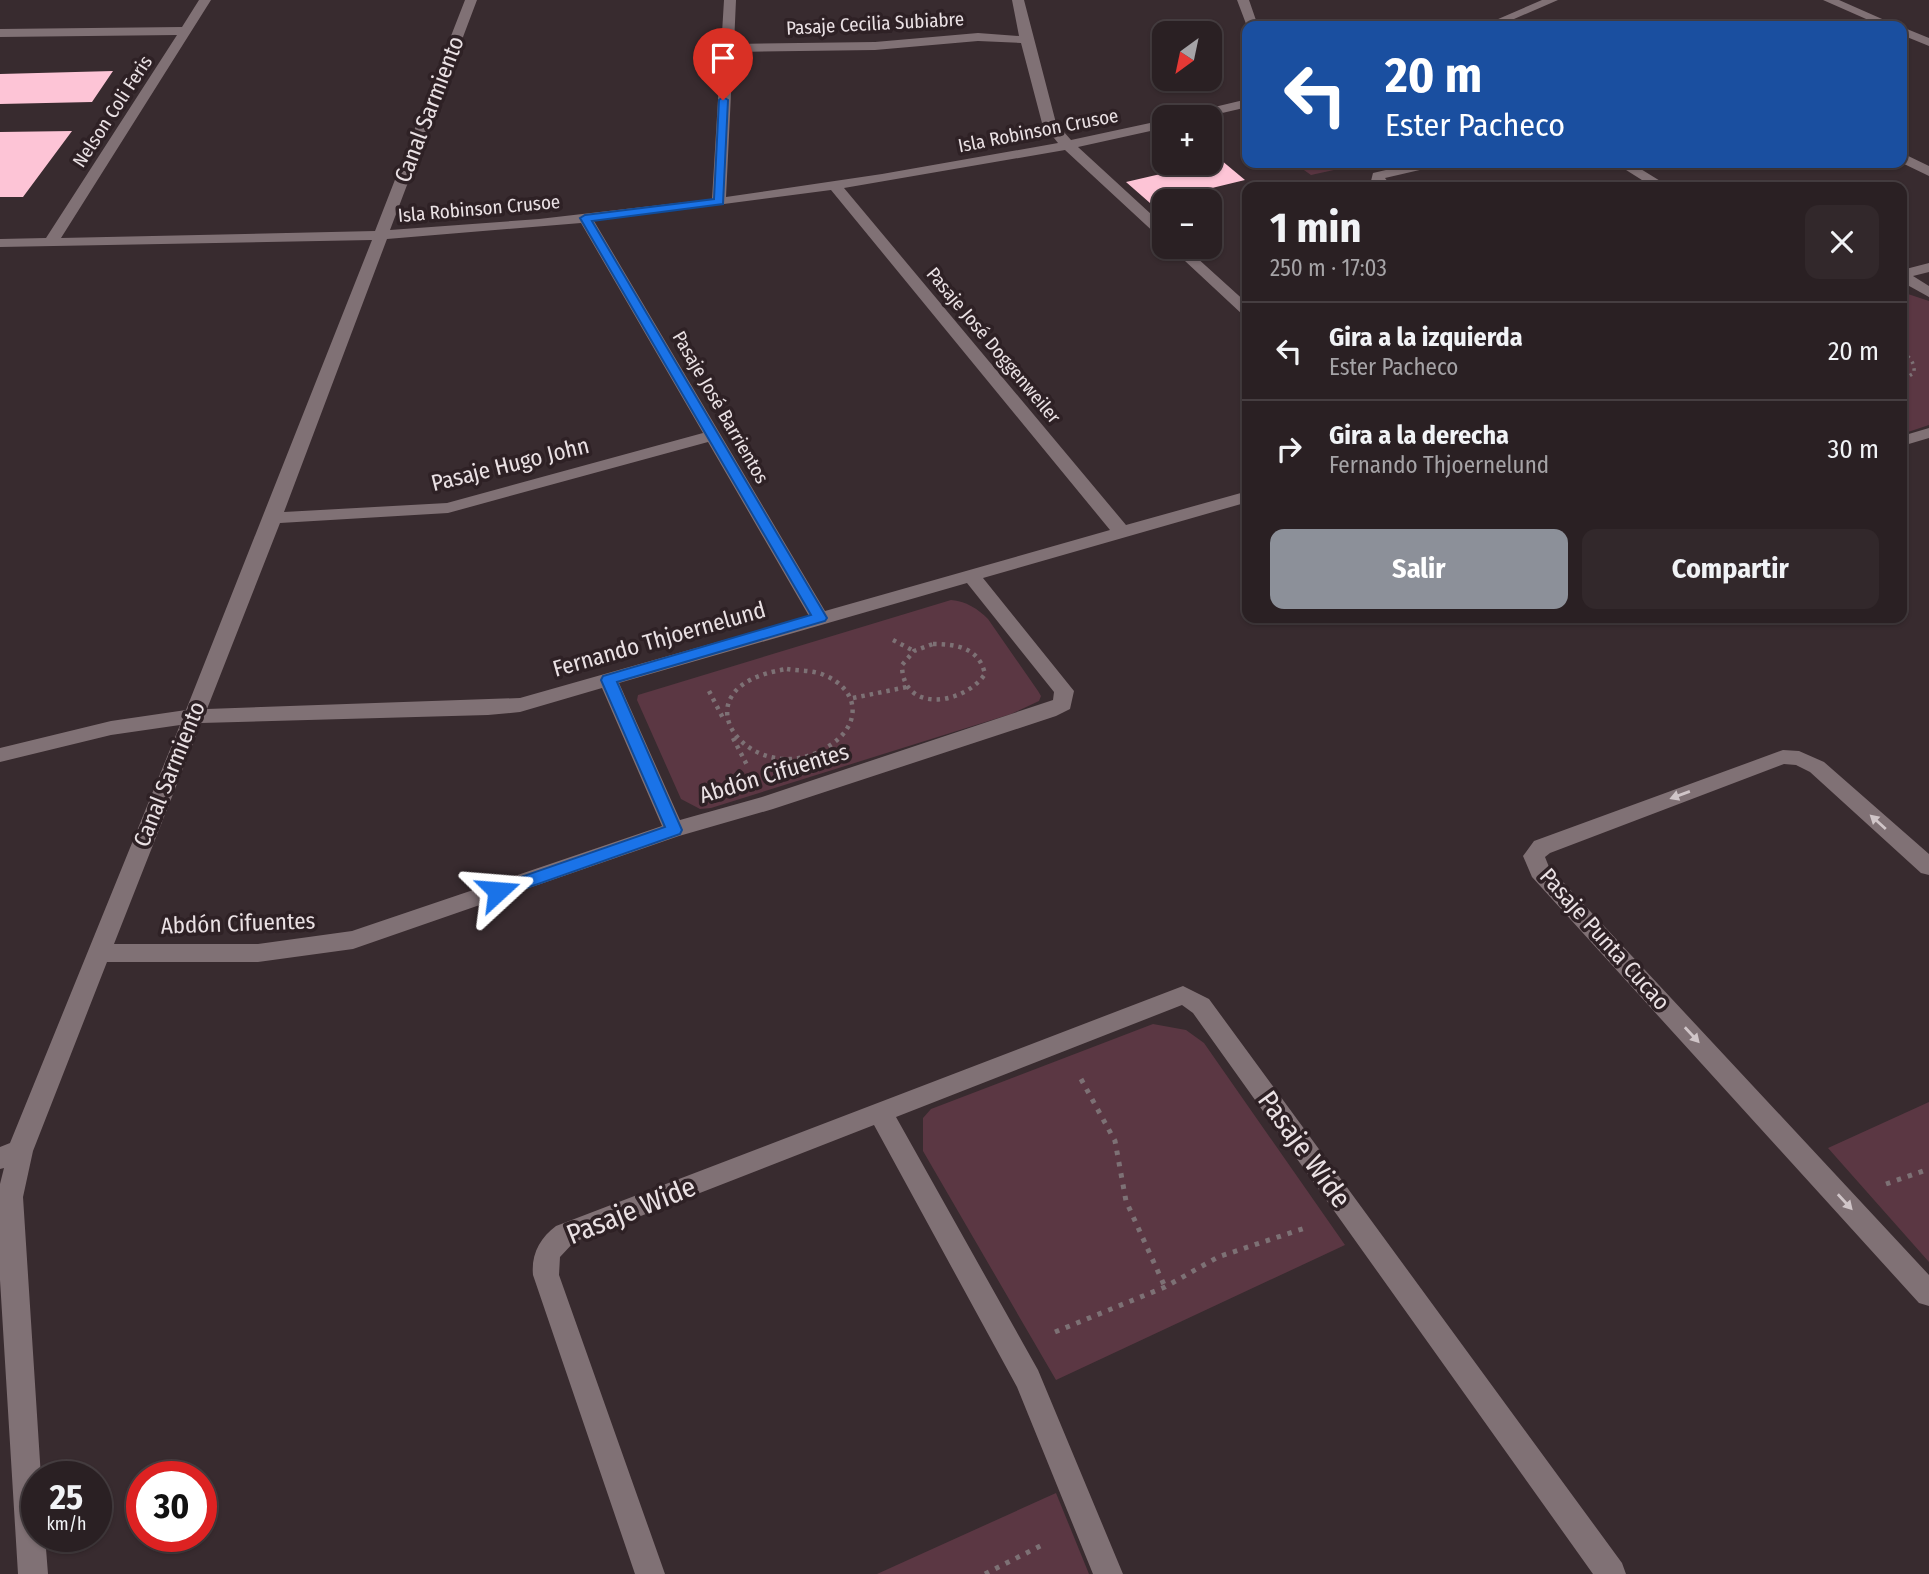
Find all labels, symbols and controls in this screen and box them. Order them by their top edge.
street label: Pasaje Cecilia Subiabre [785,7,965,40]
north arrow [1152,21,1222,91]
map controls [1152,21,1222,259]
pin [693,28,753,100]
street label: Canal Sarmiento [388,32,470,186]
icon: arrive [704,39,742,77]
text: 20 m [1385,46,1482,105]
icon: left [1270,49,1361,140]
street label: Nelson Coli Feris [68,51,157,171]
street label: Isla Robinson Crusoe [956,104,1120,157]
button: + [1152,105,1222,175]
text: Ester Pacheco [1385,106,1565,144]
button: − [1152,189,1222,259]
street label: Isla Robinson Crusoe [397,190,561,227]
text: 1 min [1270,203,1361,253]
button: close [1805,205,1879,279]
text: 250 m · 17:03 [1270,254,1387,282]
street label: Pasaje José Doggenweiler [922,263,1066,428]
text: Gira a la izquierda [1329,322,1523,353]
street label: Pasaje José Barrientos [668,327,774,488]
icon: left [1270,332,1308,370]
text: 20 m [1828,336,1879,367]
text: Ester Pacheco [1329,353,1458,381]
text: Gira a la derecha [1329,420,1509,451]
icon: right [1270,430,1308,468]
street label: Pasaje Hugo John [428,431,592,497]
text: 30 m [1828,434,1879,465]
text: Fernando Thjoernelund [1329,451,1549,479]
button: Salir [1270,529,1568,609]
button: Compartir [1582,529,1879,609]
street label: Fernando Thjoernelund [549,595,769,683]
street label: Canal Sarmiento [127,697,211,851]
street label: Abdón Cifuentes [696,737,852,809]
one-way arrow [1670,790,1691,801]
one-way arrow [1870,814,1887,830]
position arrow [461,854,535,928]
street label: Pasaje Punta Cucao [1534,862,1676,1016]
street label: Abdón Cifuentes [160,906,316,940]
one-way arrow [1683,1026,1699,1043]
street label: Pasaje Wide [1251,1084,1358,1214]
street label: Pasaje Wide [562,1170,701,1251]
one-way arrow [1837,1193,1853,1210]
speed limit sign: 30 [126,1461,217,1552]
text: 25 [50,1476,83,1518]
text: km/h [46,1513,87,1535]

